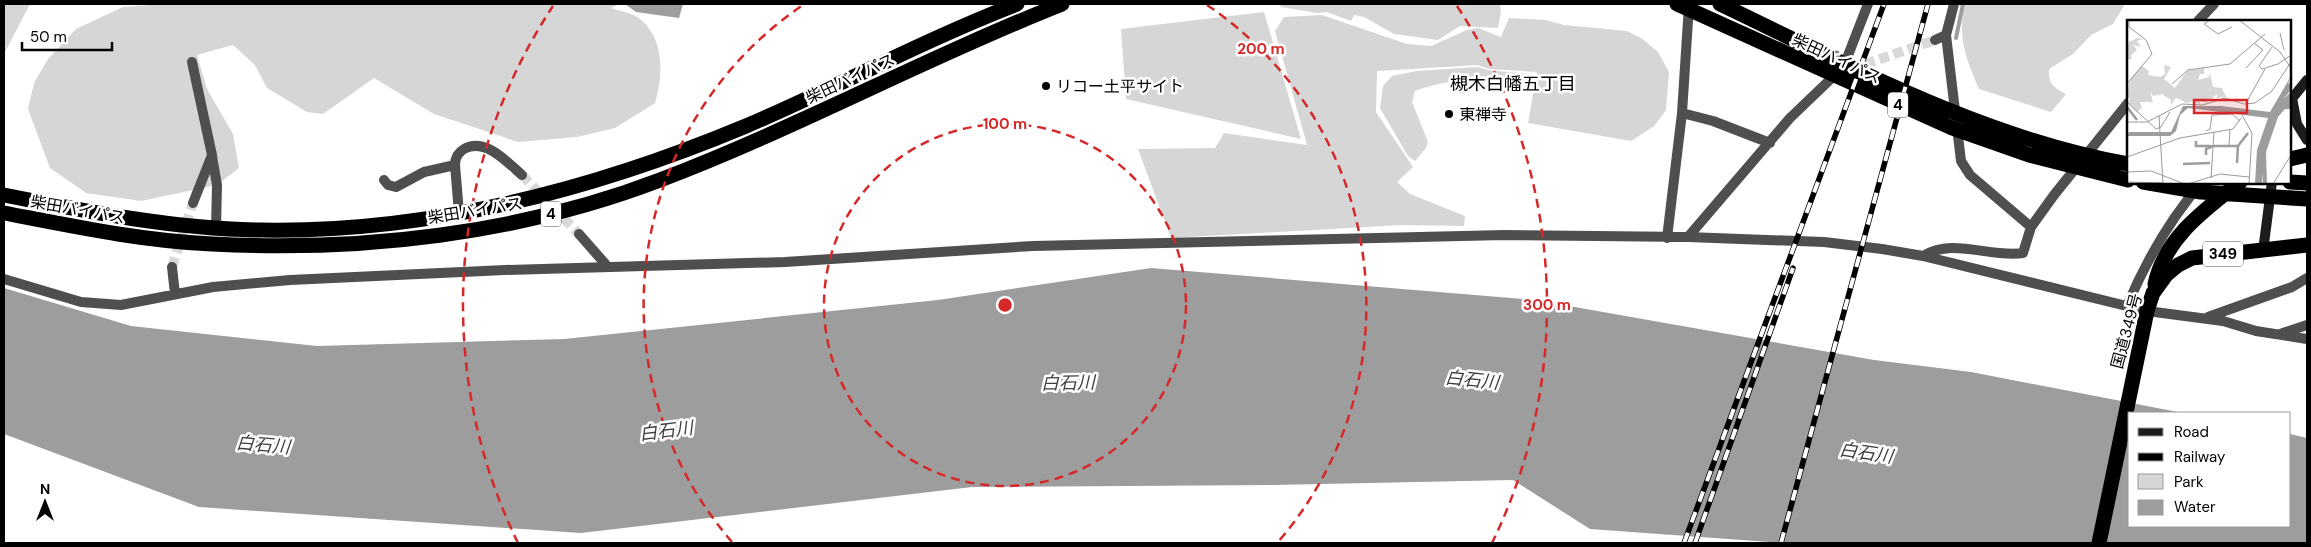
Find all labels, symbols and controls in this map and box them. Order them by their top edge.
scale bar [22,20,112,52]
inset map [2127,20,2291,184]
text: 50 m [30,27,67,47]
street label: 柴田バイパス [1789,29,1885,88]
text: 200 m [1237,39,1285,59]
street label: 柴田バイパス [802,49,898,108]
district label: 槻木白幡五丁目 [1450,72,1576,96]
place label: リコー土平サイト [1056,76,1184,97]
marker: リコー土平サイト [1040,80,1052,92]
road number: 4 [1888,92,1908,118]
place label: 東禅寺 [1459,104,1507,125]
marker: 東禅寺 [1443,108,1455,120]
text: 100 m [983,114,1027,134]
street label: 柴田バイパス [29,191,127,228]
street label: 柴田バイパス [426,193,524,228]
road number: 4 [541,202,561,226]
road number: 349 [2203,242,2243,266]
street label: 国道349号 [2106,291,2147,371]
text: 300 m [1523,295,1571,315]
centre of rings [996,296,1014,314]
water label: 白石川 [1444,365,1502,395]
water label: 白石川 [1041,370,1097,395]
legend [2128,412,2291,527]
water label: 白石川 [638,416,696,446]
text: Road [2174,422,2209,442]
water label: 白石川 [235,431,293,459]
water label: 白石川 [1838,437,1896,469]
text: Railway [2174,447,2226,467]
text: Park [2174,472,2204,492]
north arrow [20,477,70,527]
text: N [40,480,50,498]
text: Water [2174,497,2216,517]

